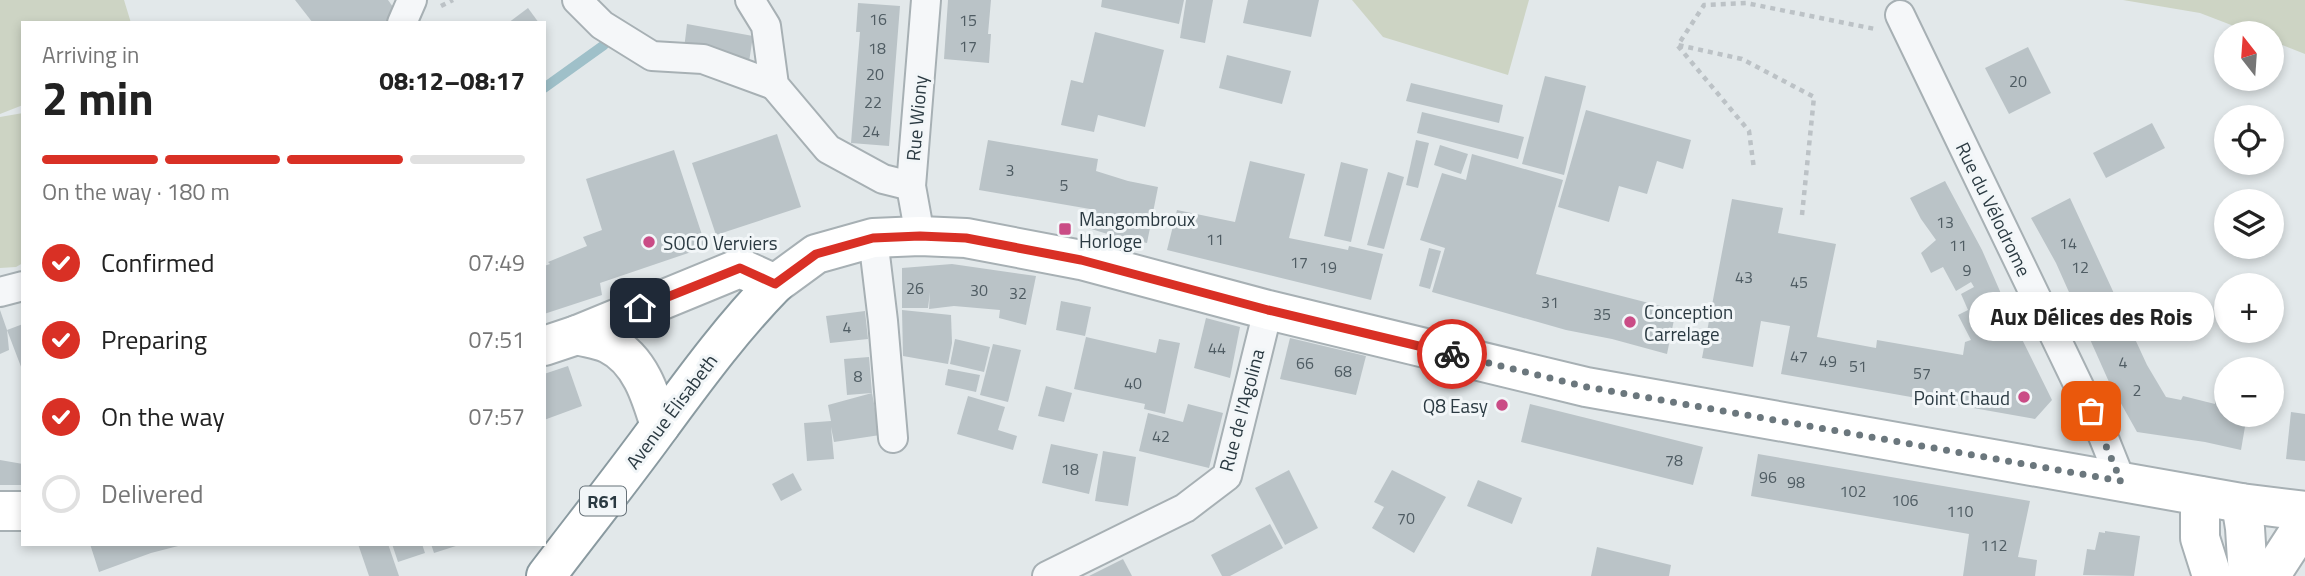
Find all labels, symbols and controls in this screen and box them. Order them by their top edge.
house number: 16 [869,7,887,31]
house number: 15 [959,8,977,32]
north arrow [2214,21,2284,91]
map controls [2214,21,2284,427]
house number: 17 [959,34,977,58]
house number: 18 [868,36,886,60]
text: Arriving in [42,37,139,72]
text: 08:12–08:17 [379,61,525,100]
house number: 20 [866,62,884,86]
text: 2 min [42,63,154,133]
house number: 20 [2009,69,2027,93]
street label: Rue Wiony [898,74,934,162]
house number: 22 [864,90,882,114]
button: locate [2214,105,2284,175]
house number: 24 [862,119,880,143]
street label: Rue du Vélodrome [1949,137,2039,281]
house number: 3 [1006,158,1014,182]
house number: 5 [1060,173,1069,197]
text: On the way · 180 m [42,174,230,209]
button: layers [2214,189,2284,259]
place label: Mangombroux Horloge [1079,204,1196,255]
house number: 13 [1936,210,1954,234]
marker: Mangombroux Horloge [1057,221,1073,237]
house number: 11 [1206,227,1224,251]
place label: SOCO Verviers [663,228,778,257]
house number: 14 [2059,231,2077,255]
house number: 11 [1949,233,1967,257]
marker: SOCO Verviers [641,234,657,250]
text: Confirmed [101,243,215,282]
icon: check [42,244,80,282]
text: 07:49 [468,245,525,280]
house number: 17 [1290,250,1308,274]
house number: 19 [1319,255,1337,279]
house number: 12 [2071,255,2089,279]
house number: 9 [1963,258,1972,282]
house number: 43 [1735,265,1753,289]
house number: 45 [1790,270,1808,294]
button: + [2214,273,2284,343]
house number: 26 [906,276,924,300]
pin [610,278,670,338]
house number: 30 [970,278,988,302]
house number: 32 [1009,281,1027,305]
icon: home [621,289,659,327]
house number: 31 [1541,290,1559,314]
callout: Aux Délices des Rois [1968,292,2214,341]
place label: Conception Carrelage [1644,297,1733,348]
text: Aux Délices des Rois [1990,299,2193,334]
house number: 35 [1593,302,1611,326]
marker: Conception Carrelage [1622,314,1638,330]
house number: 4 [843,315,852,339]
courier [1417,319,1487,389]
text: Preparing [101,320,207,359]
icon: check [42,321,80,359]
text: 07:51 [468,322,525,357]
icon: bike [1433,335,1471,373]
house number: 44 [1208,336,1226,360]
house number: 47 [1790,344,1808,368]
street label: Rue de l'Agolina [1211,345,1271,475]
street label: Avenue Élisabeth [618,347,724,475]
house number: 49 [1819,349,1837,373]
house number: 4 [2119,350,2128,374]
house number: 66 [1296,351,1314,375]
house number: 51 [1849,354,1867,378]
button: − [2214,357,2284,427]
house number: 68 [1334,359,1352,383]
house number: 57 [1913,361,1931,385]
house number: 8 [854,364,863,388]
house number: 40 [1124,371,1142,395]
house number: 2 [2133,378,2141,402]
pin [2061,381,2121,441]
place label: Point Chaud [1913,383,2010,412]
marker: Point Chaud [2016,389,2032,405]
place label: Q8 Easy [1423,391,1488,420]
icon: bag [2072,392,2110,430]
text: On the way [101,397,225,436]
marker: Q8 Easy [1494,397,1510,413]
icon: check [42,398,80,436]
text: 07:57 [468,399,525,434]
house number: 42 [1152,424,1170,448]
house number: 78 [1665,448,1683,472]
house number: 18 [1061,457,1079,481]
house number: 96 [1759,465,1777,489]
house number: 98 [1787,470,1805,494]
text: Delivered [101,474,204,513]
house number: 102 [1840,479,1866,503]
road number: R61 [580,486,626,516]
house number: 106 [1892,488,1918,512]
house number: 110 [1947,499,1973,523]
house number: 70 [1397,506,1415,530]
house number: 112 [1981,533,2007,557]

